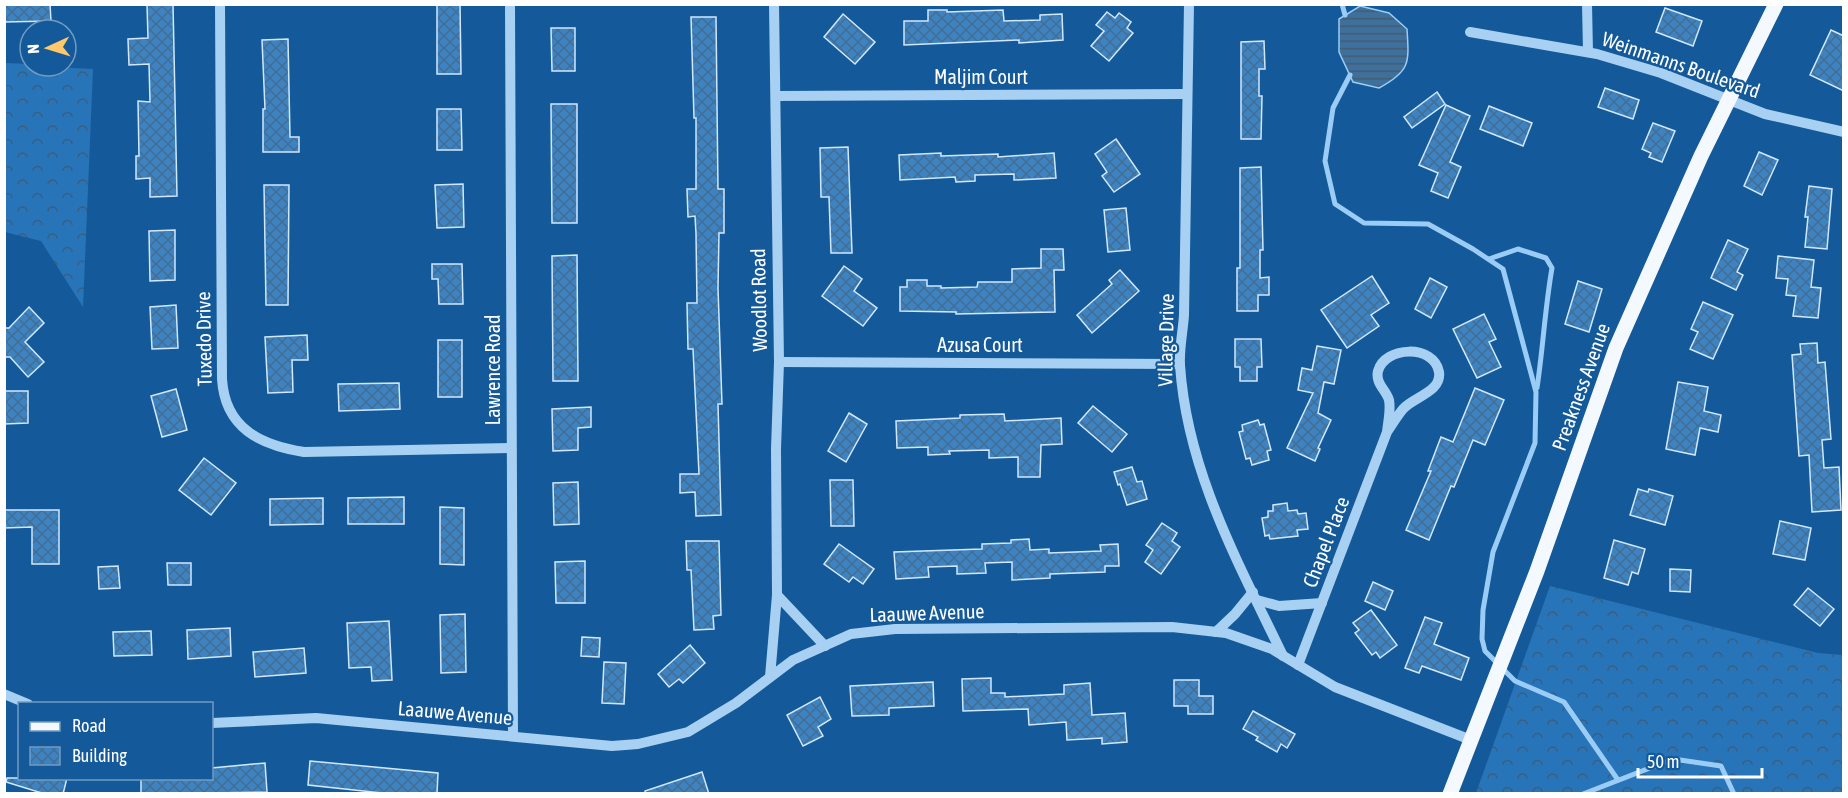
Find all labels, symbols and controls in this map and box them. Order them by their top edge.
north arrow [18,18,78,78]
street label: Weinmanns Boulevard [1599,27,1763,102]
text: N [24,44,42,54]
street label: Maljim Court [934,65,1028,88]
street label: Woodlot Road [746,248,771,352]
street label: Tuxedo Drive [191,291,216,387]
street label: Village Drive [1153,293,1178,387]
street label: Lawrence Road [481,314,504,426]
street label: Preakness Avenue [1547,320,1614,454]
street label: Azusa Court [937,333,1023,356]
street label: Chapel Place [1298,493,1353,591]
street label: Laauwe Avenue [869,599,985,626]
street label: Laauwe Avenue [397,696,513,729]
legend [18,702,213,780]
text: Road [72,715,106,736]
scale bar [1638,741,1762,779]
text: Building [72,745,127,766]
text: 50 m [1647,751,1679,772]

